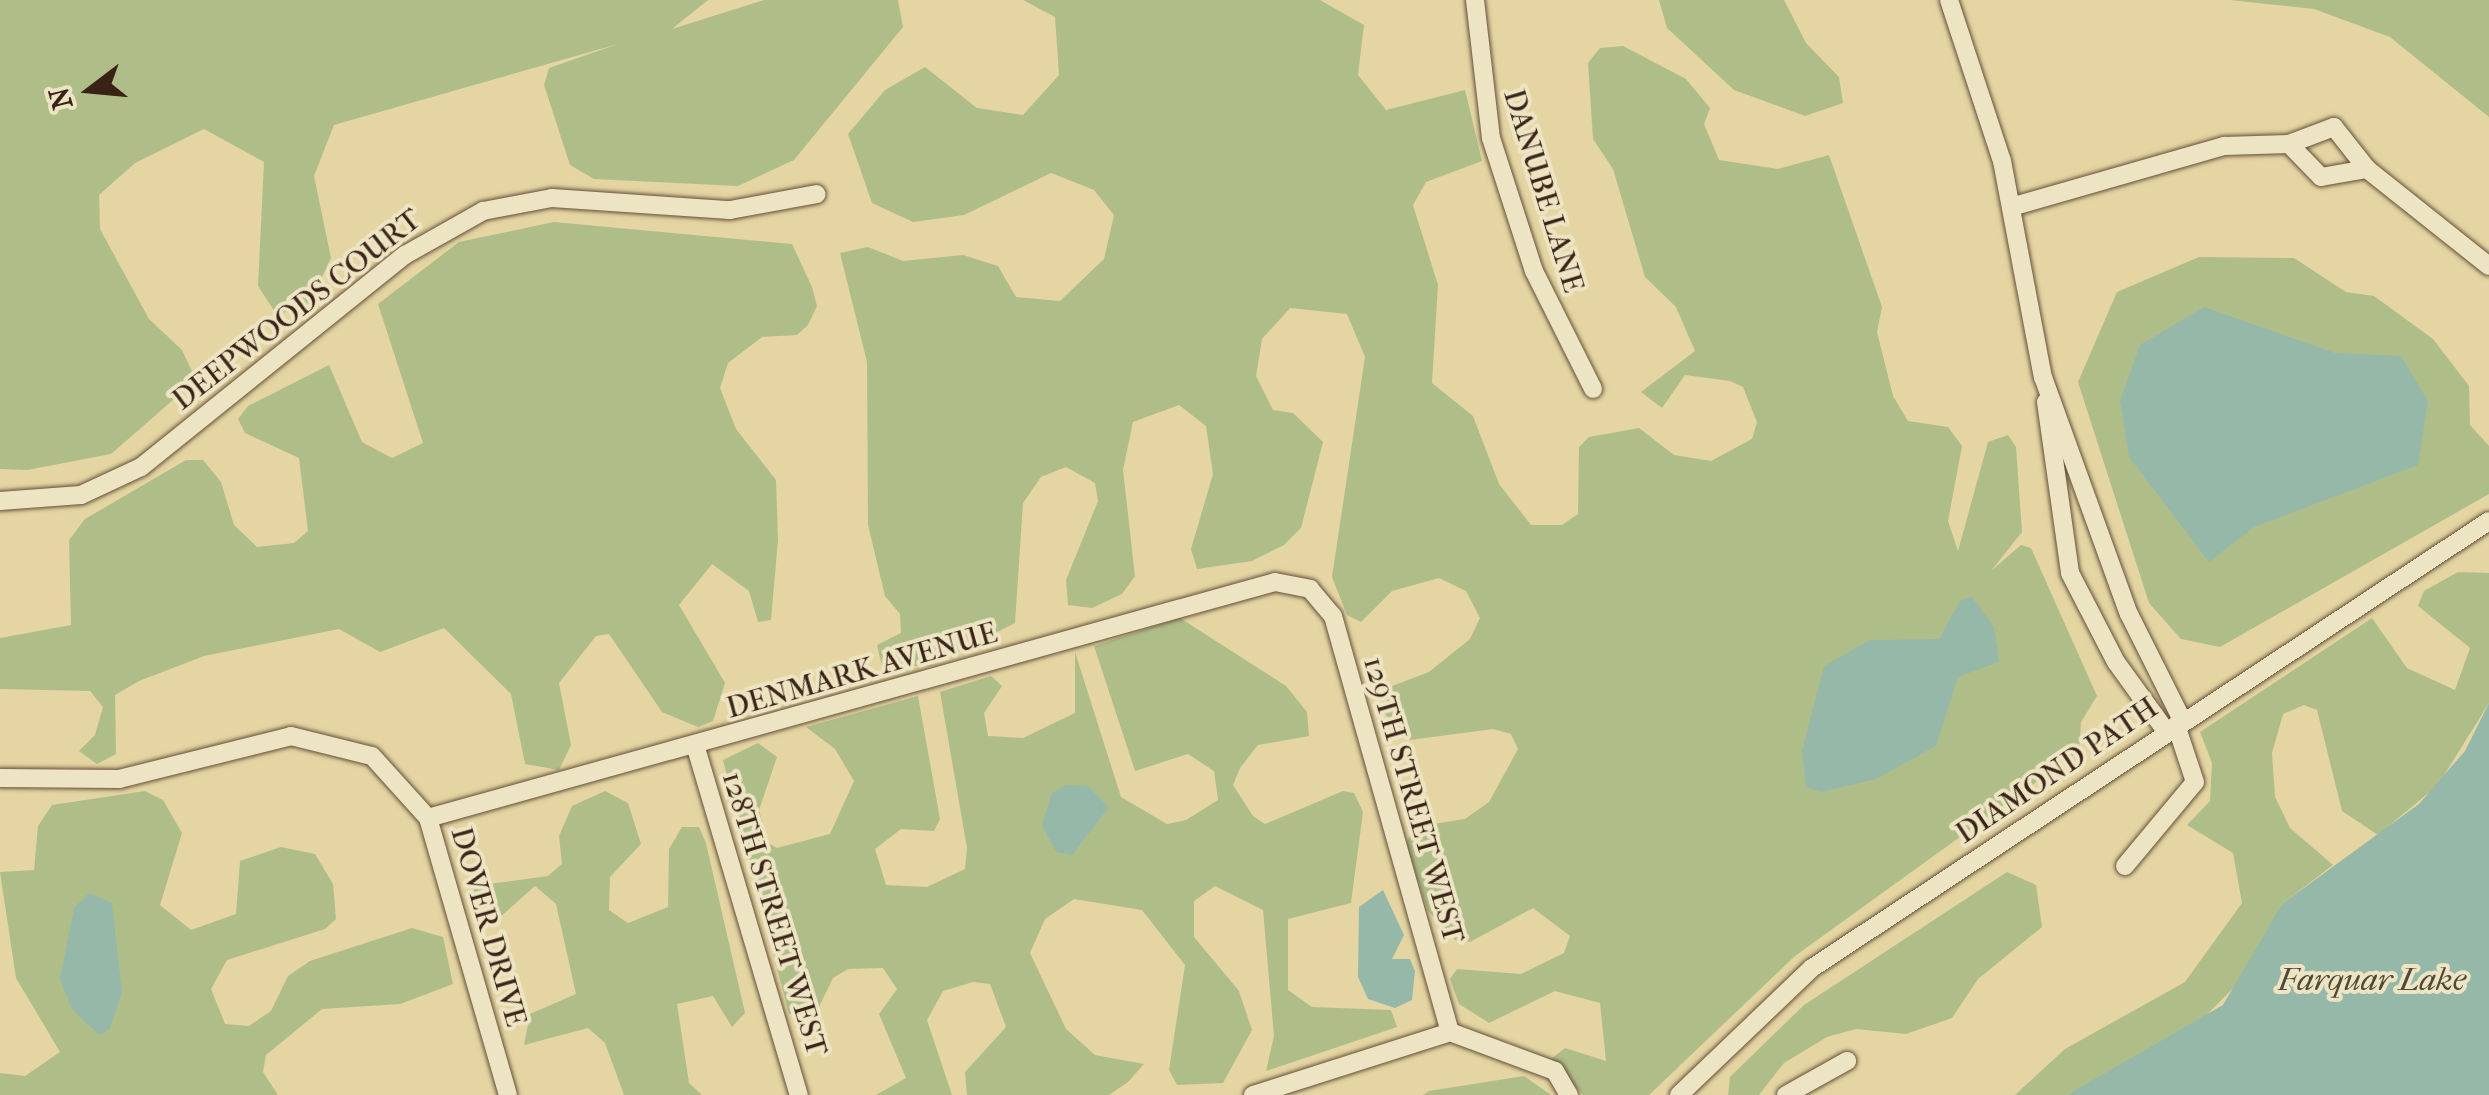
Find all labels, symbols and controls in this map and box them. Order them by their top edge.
north arrow [40,40,140,140]
text: N [42,84,79,113]
street label: DANUBE LANE [1495,85,1591,297]
street label: DEEPWOODS COURT [165,202,429,418]
street label: DENMARK AVENUE [722,615,1002,727]
street label: 129TH STREET WEST [1355,653,1471,947]
street label: DIAMOND PATH [1949,690,2165,852]
street label: 128TH STREET WEST [714,767,834,1061]
street label: DOVER DRIVE [442,823,534,1031]
water label: Farquar Lake [2278,961,2466,999]

